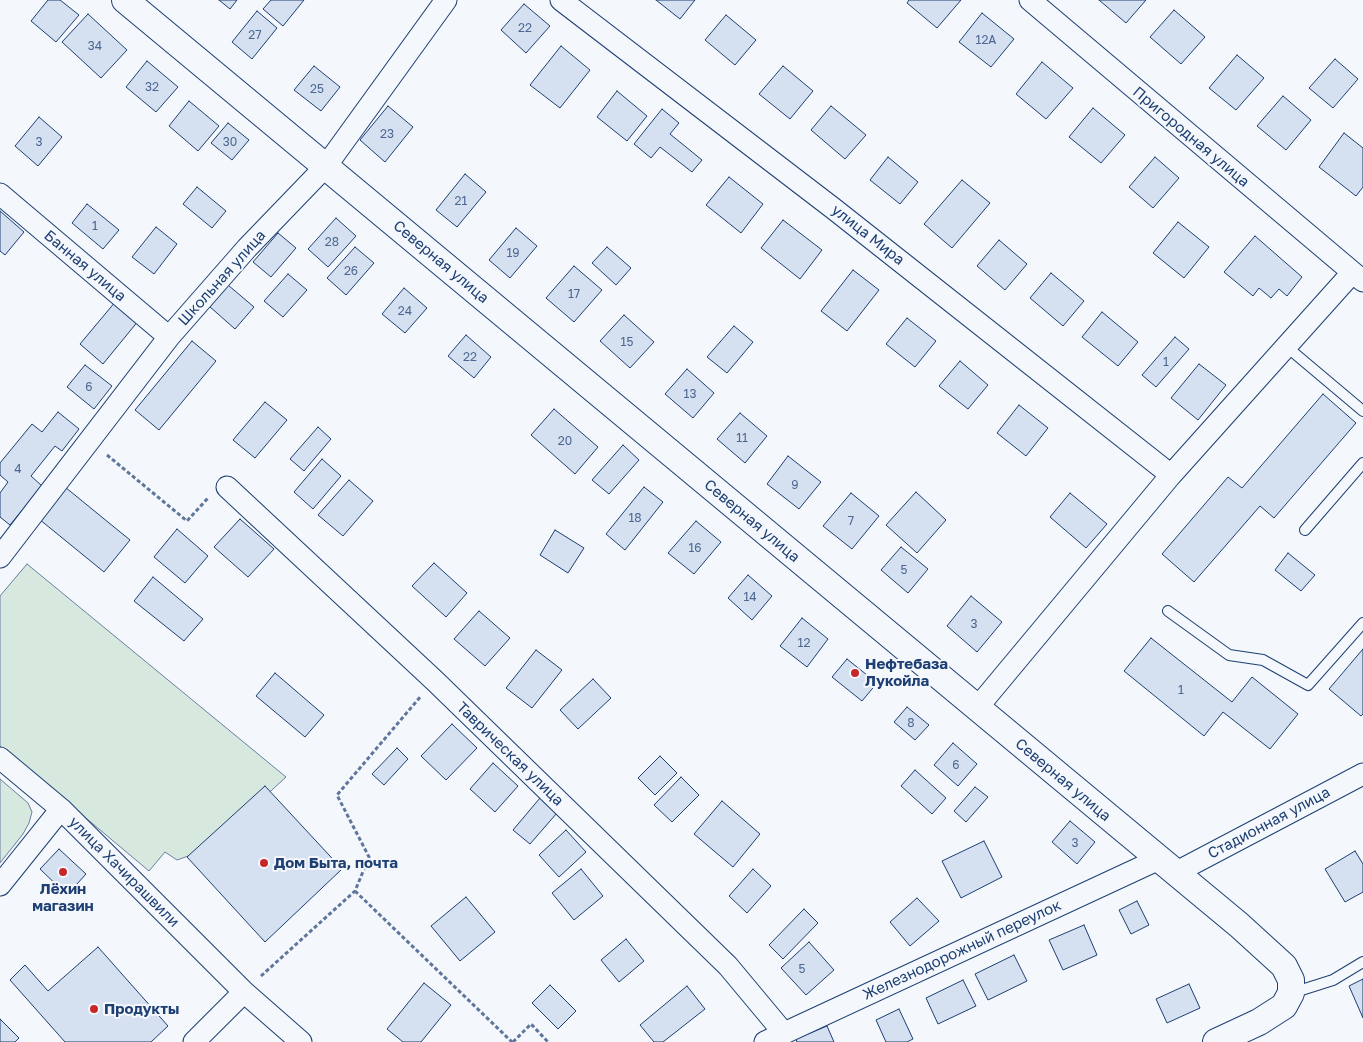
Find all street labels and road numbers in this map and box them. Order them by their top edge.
street label: Пригородная улица [1129,83,1253,191]
street label: улица Мира [828,201,908,269]
street label: Северная улица [390,217,492,307]
street label: Банная улица [40,226,130,306]
street label: Школьная улица [174,227,270,329]
street label: Северная улица [701,476,803,566]
street label: Таврическая улица [453,698,567,810]
street label: Северная улица [1012,735,1114,825]
street label: Стадионная улица [1205,783,1333,863]
street label: улица Хачирашвили [65,813,183,931]
street label: Железнодорожный переулок [860,896,1064,1004]

